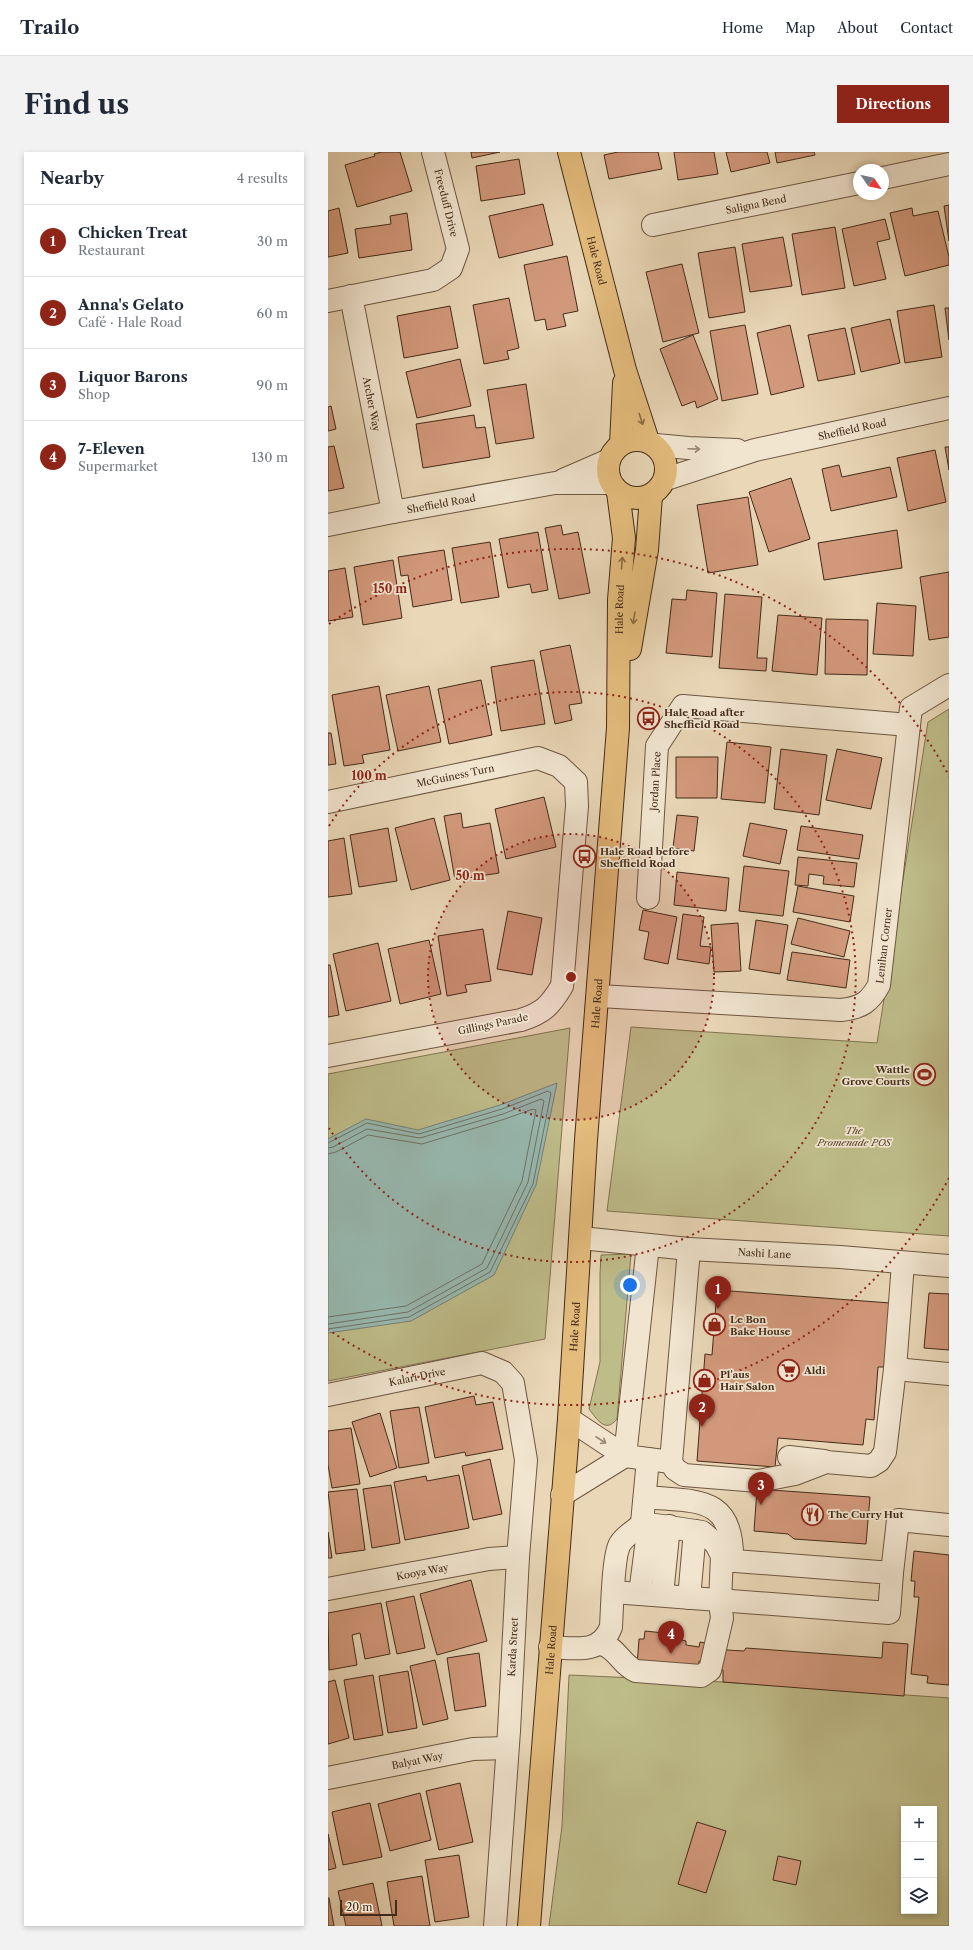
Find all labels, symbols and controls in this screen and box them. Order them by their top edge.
text: Trailo [20,16,79,39]
text: Home [722,19,763,37]
text: Map [785,19,815,37]
text: About [837,19,878,37]
text: Contact [900,19,953,37]
button: Directions [837,85,949,123]
text: Find us [24,87,129,121]
north arrow [853,164,889,200]
text: Nearby [40,168,104,188]
street label: Freeduff Drive [431,168,461,239]
text: 4 results [237,170,288,186]
street label: Saligna Bend [724,192,787,217]
text: Chicken Treat [78,223,188,242]
text: 1 [50,233,56,249]
text: 30 m [257,233,288,249]
street label: Hale Road [584,235,609,286]
text: Restaurant [78,242,145,258]
text: Anna's Gelato [78,295,184,314]
text: 2 [49,305,57,321]
text: 60 m [257,305,288,321]
text: Café · Hale Road [78,314,182,330]
text: Liquor Barons [78,367,188,386]
street label: Archer Way [360,374,384,433]
text: 3 [49,377,57,393]
text: 90 m [257,377,288,393]
text: Shop [78,386,110,402]
one-way arrow [637,412,645,424]
street label: Sheffield Road [817,415,888,443]
text: 7-Eleven [78,439,145,458]
one-way arrow [687,445,700,452]
text: 4 [49,449,57,465]
text: 130 m [252,449,288,465]
text: Supermarket [78,458,158,474]
street label: Sheffield Road [406,491,476,516]
one-way arrow [619,557,626,570]
text: 150 m [373,581,407,596]
street label: Hale Road [612,584,627,634]
one-way arrow [630,611,638,624]
bus stop icon: Hale Road after Sheffield Road [635,705,661,731]
place label: Hale Road after Sheffield Road [664,706,745,731]
street label: Jordan Place [647,751,663,813]
street label: McGuiness Turn [415,761,496,790]
text: 100 m [351,768,387,783]
bus stop icon: Hale Road before Sheffield Road [572,844,598,870]
place label: Hale Road before Sheffield Road [600,845,689,870]
text: 50 m [455,868,485,883]
street label: Lenihan Corner [873,906,894,984]
centre of rings [564,970,578,984]
street label: Hale Road [588,978,605,1029]
street label: Gillings Parade [457,1010,530,1038]
sports icon: Wattle Grove Courts [912,1062,938,1088]
place label: Wattle Grove Courts [842,1063,910,1088]
park label: The Promenade POS [816,1124,892,1149]
street label: Nashi Lane [737,1245,792,1261]
your location [620,1275,640,1295]
pin: 1 [705,1276,731,1309]
street label: Hale Road [567,1301,583,1352]
shop icon: Le Bon Bake House [702,1312,728,1338]
place label: Le Bon Bake House [730,1313,791,1338]
supermarket icon: Aldi [776,1357,802,1383]
street label: Kalari Drive [388,1364,447,1389]
place label: Aldi [803,1364,826,1377]
shop icon: Pl'aus Hair Salon [691,1367,717,1393]
place label: Pl'aus Hair Salon [720,1368,775,1393]
pin: 2 [689,1394,715,1427]
one-way arrow [595,1437,607,1445]
pin: 3 [748,1472,774,1505]
restaurant icon: The Curry Hut [799,1501,825,1527]
place label: The Curry Hut [828,1508,903,1521]
street label: Kooya Way [395,1560,450,1583]
street label: Karda Street [505,1617,521,1677]
pin: 4 [658,1621,684,1654]
street label: Hale Road [542,1625,559,1675]
street label: Balyat Way [390,1749,445,1772]
map controls [901,1806,937,1914]
button: + [901,1806,937,1842]
button: − [901,1842,937,1878]
button: layers [901,1878,937,1914]
scale bar [340,1898,397,1917]
text: 20 m [346,1900,372,1914]

